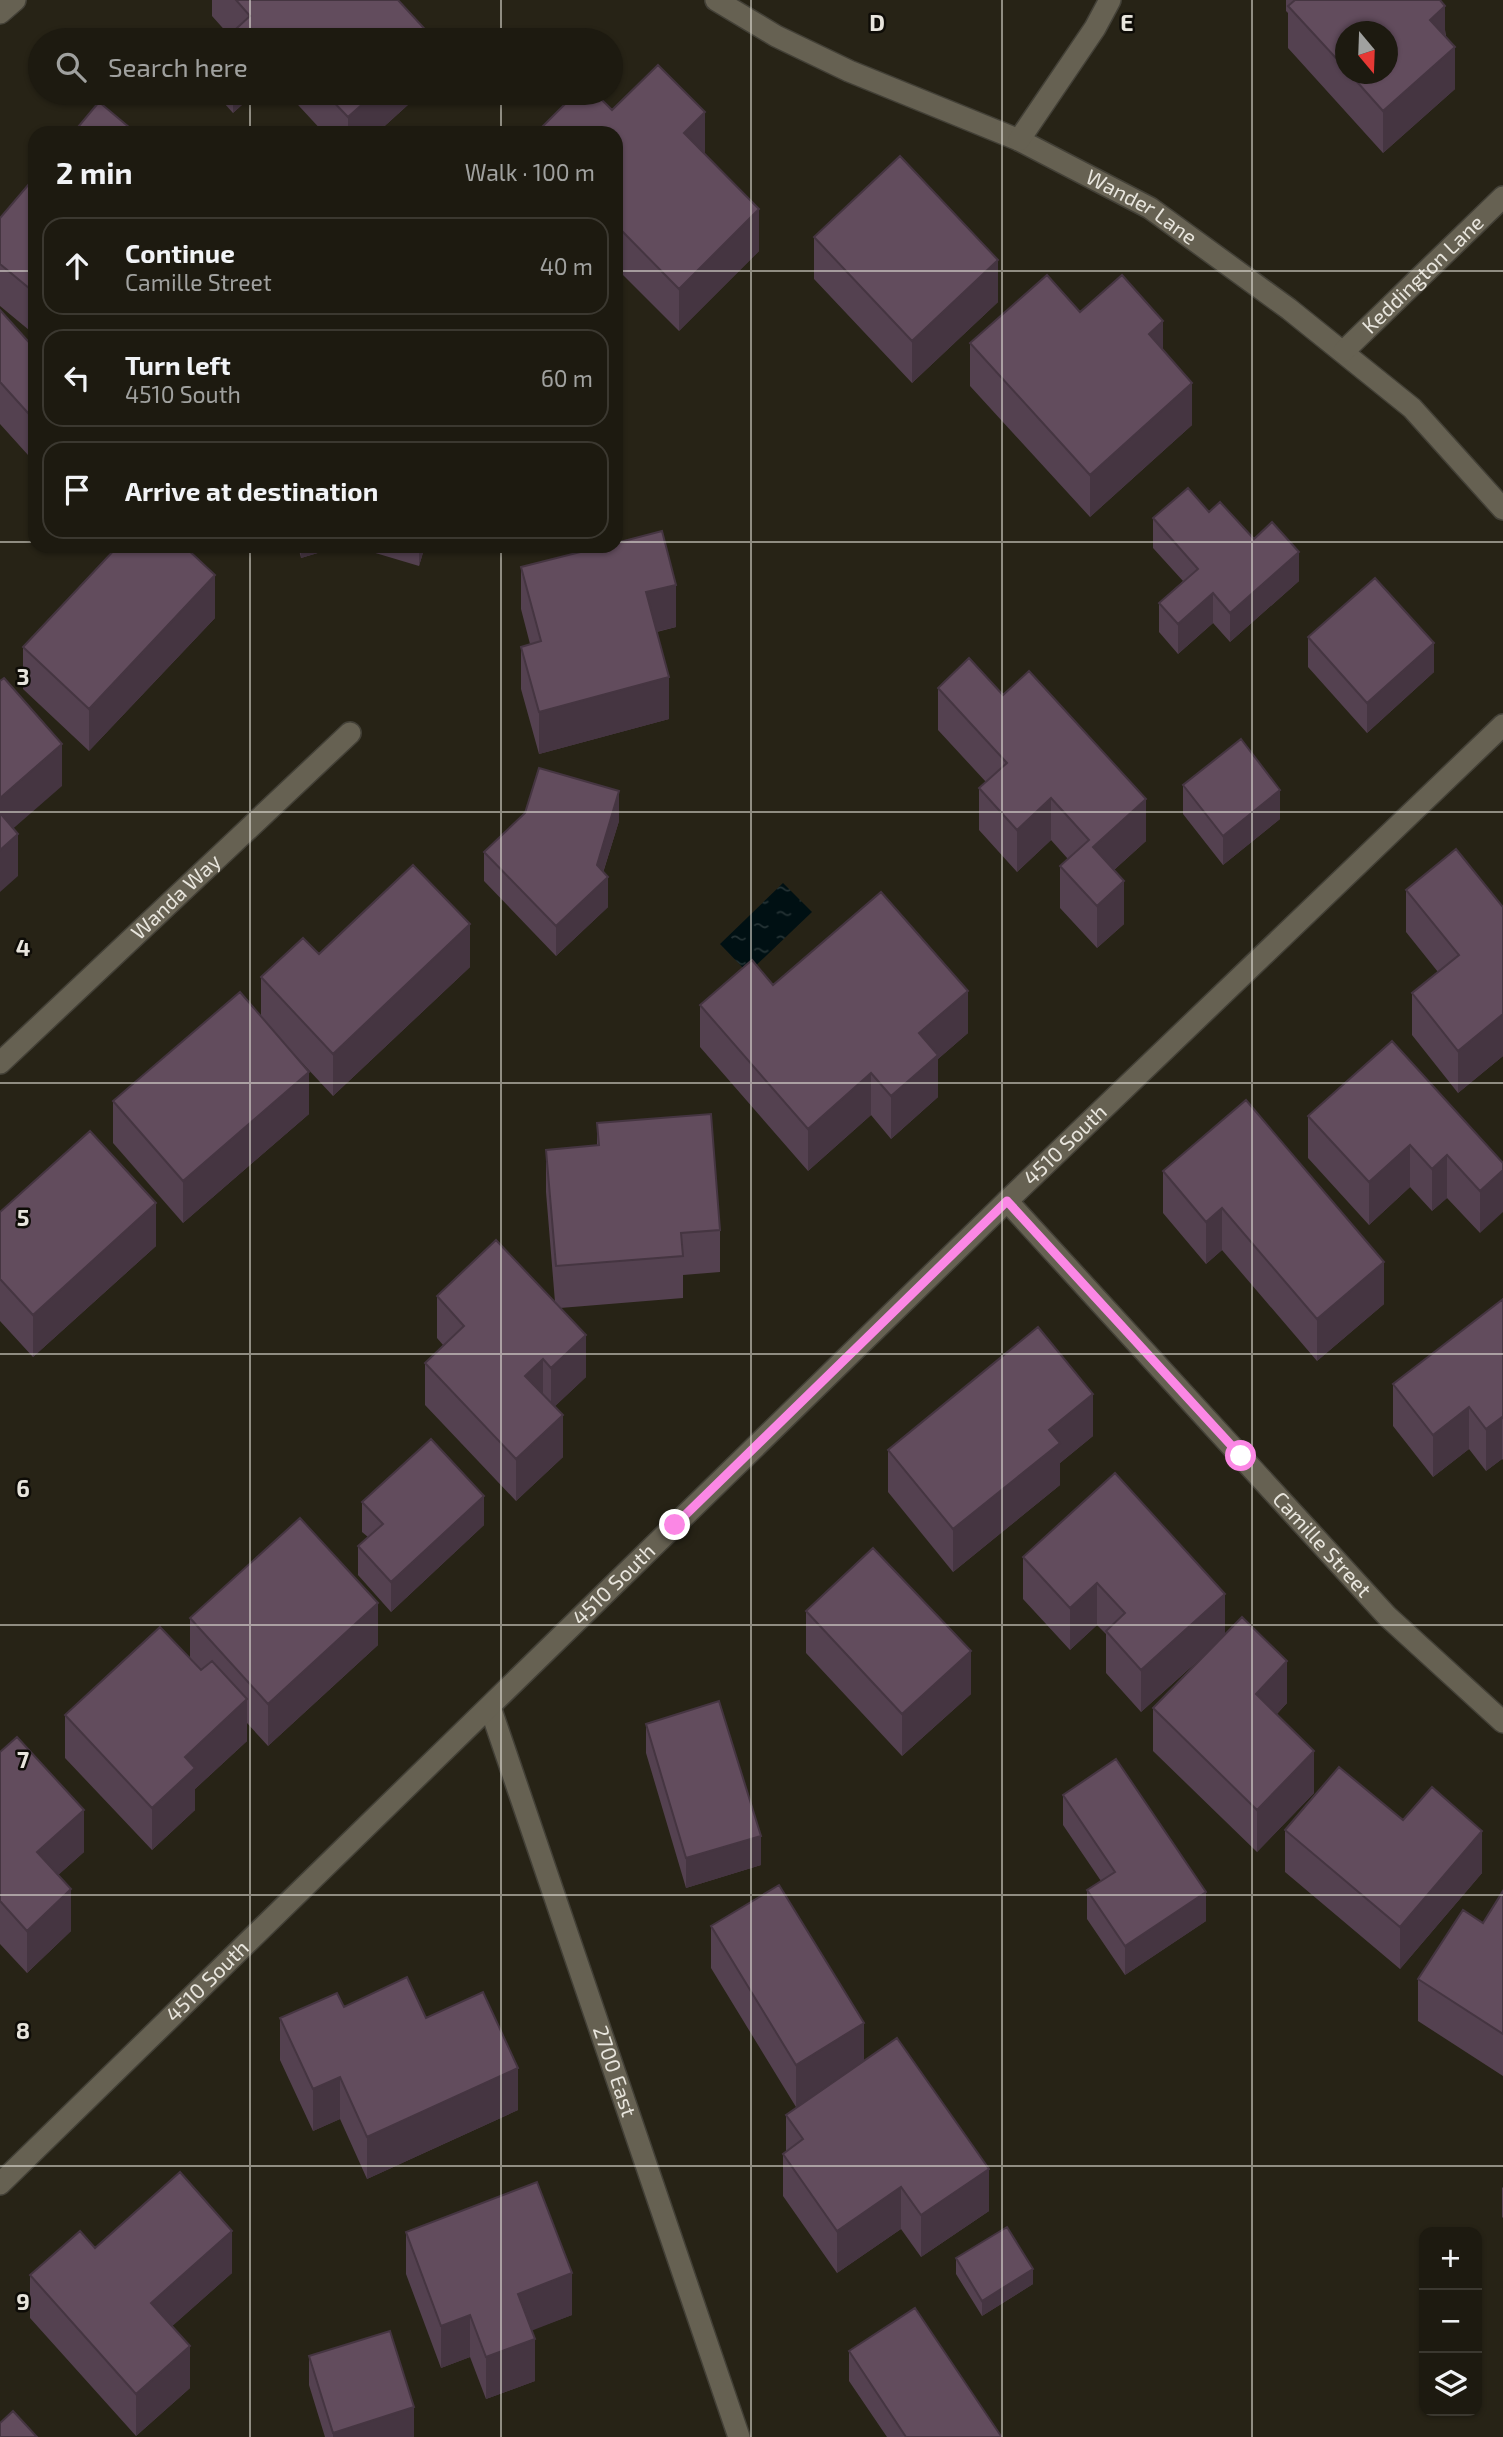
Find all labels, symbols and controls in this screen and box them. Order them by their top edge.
text: D [869,8,885,36]
text: E [1120,8,1134,36]
north arrow [1335,21,1398,84]
search box [28,28,623,105]
icon: search [52,48,90,86]
text: Search here [108,51,248,82]
text: 2 min [56,154,133,190]
text: Walk · 100 m [465,158,595,186]
street label: Wander Lane [1082,163,1202,249]
street label: Keddington Lane [1356,209,1488,338]
text: Continue [125,237,235,268]
icon: ahead [58,247,96,285]
text: 40 m [540,252,593,280]
text: Camille Street [125,268,272,296]
text: Turn left [125,349,231,380]
icon: left [58,359,96,397]
text: 60 m [541,364,593,392]
text: 4510 South [125,380,241,408]
icon: arrive [58,471,96,509]
text: Arrive at destination [125,475,378,506]
text: 3 [16,662,30,690]
street label: Wanda Way [125,848,225,944]
text: 4 [16,933,30,961]
street label: 4510 South [1017,1098,1111,1190]
text: 5 [17,1203,29,1231]
route start [1225,1440,1256,1471]
text: 6 [16,1474,30,1502]
street label: Camille Street [1268,1486,1377,1602]
route end [659,1509,690,1540]
street label: 4510 South [566,1538,660,1629]
text: 7 [17,1745,29,1773]
street label: 4510 South [160,1934,253,2026]
text: 8 [16,2016,30,2044]
street label: 2700 East [589,2022,643,2120]
map controls [1419,2227,1482,2416]
button: + [1419,2227,1482,2290]
text: 9 [16,2287,30,2315]
button: − [1419,2290,1482,2353]
button: layers [1419,2353,1482,2416]

